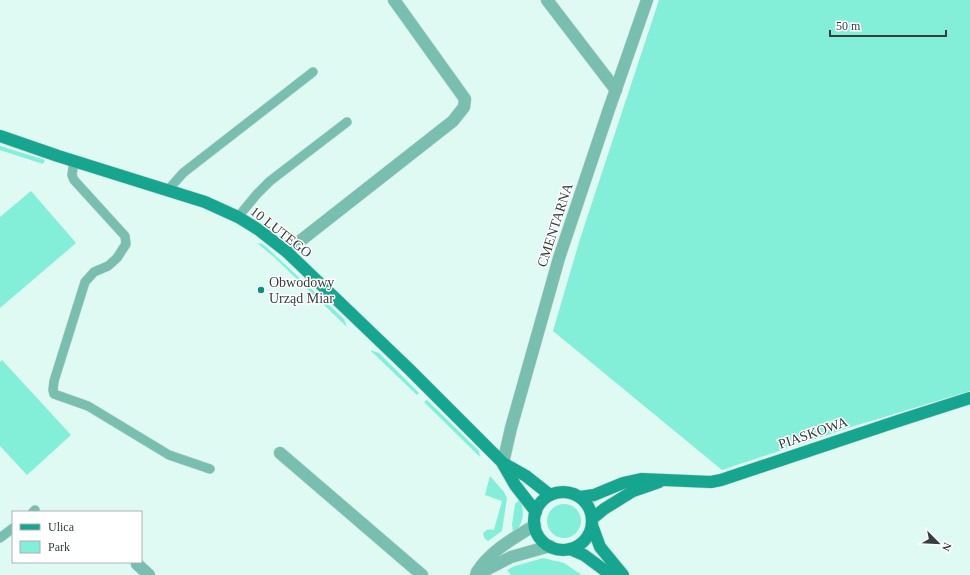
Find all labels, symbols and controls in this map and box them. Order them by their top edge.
scale bar [830,12,946,38]
text: 50 m [836,19,861,33]
street label: CMENTARNA [534,180,576,269]
street label: 10 LUTEGO [247,203,315,261]
place label: Obwodowy Urząd Miar [269,275,334,306]
marker: Obwodowy Urząd Miar [256,285,266,295]
street label: PIASKOWA [776,414,850,452]
legend [12,511,142,563]
text: Ulica [48,520,75,534]
north arrow [918,523,958,563]
text: Park [48,540,70,554]
text: N [940,541,954,553]

